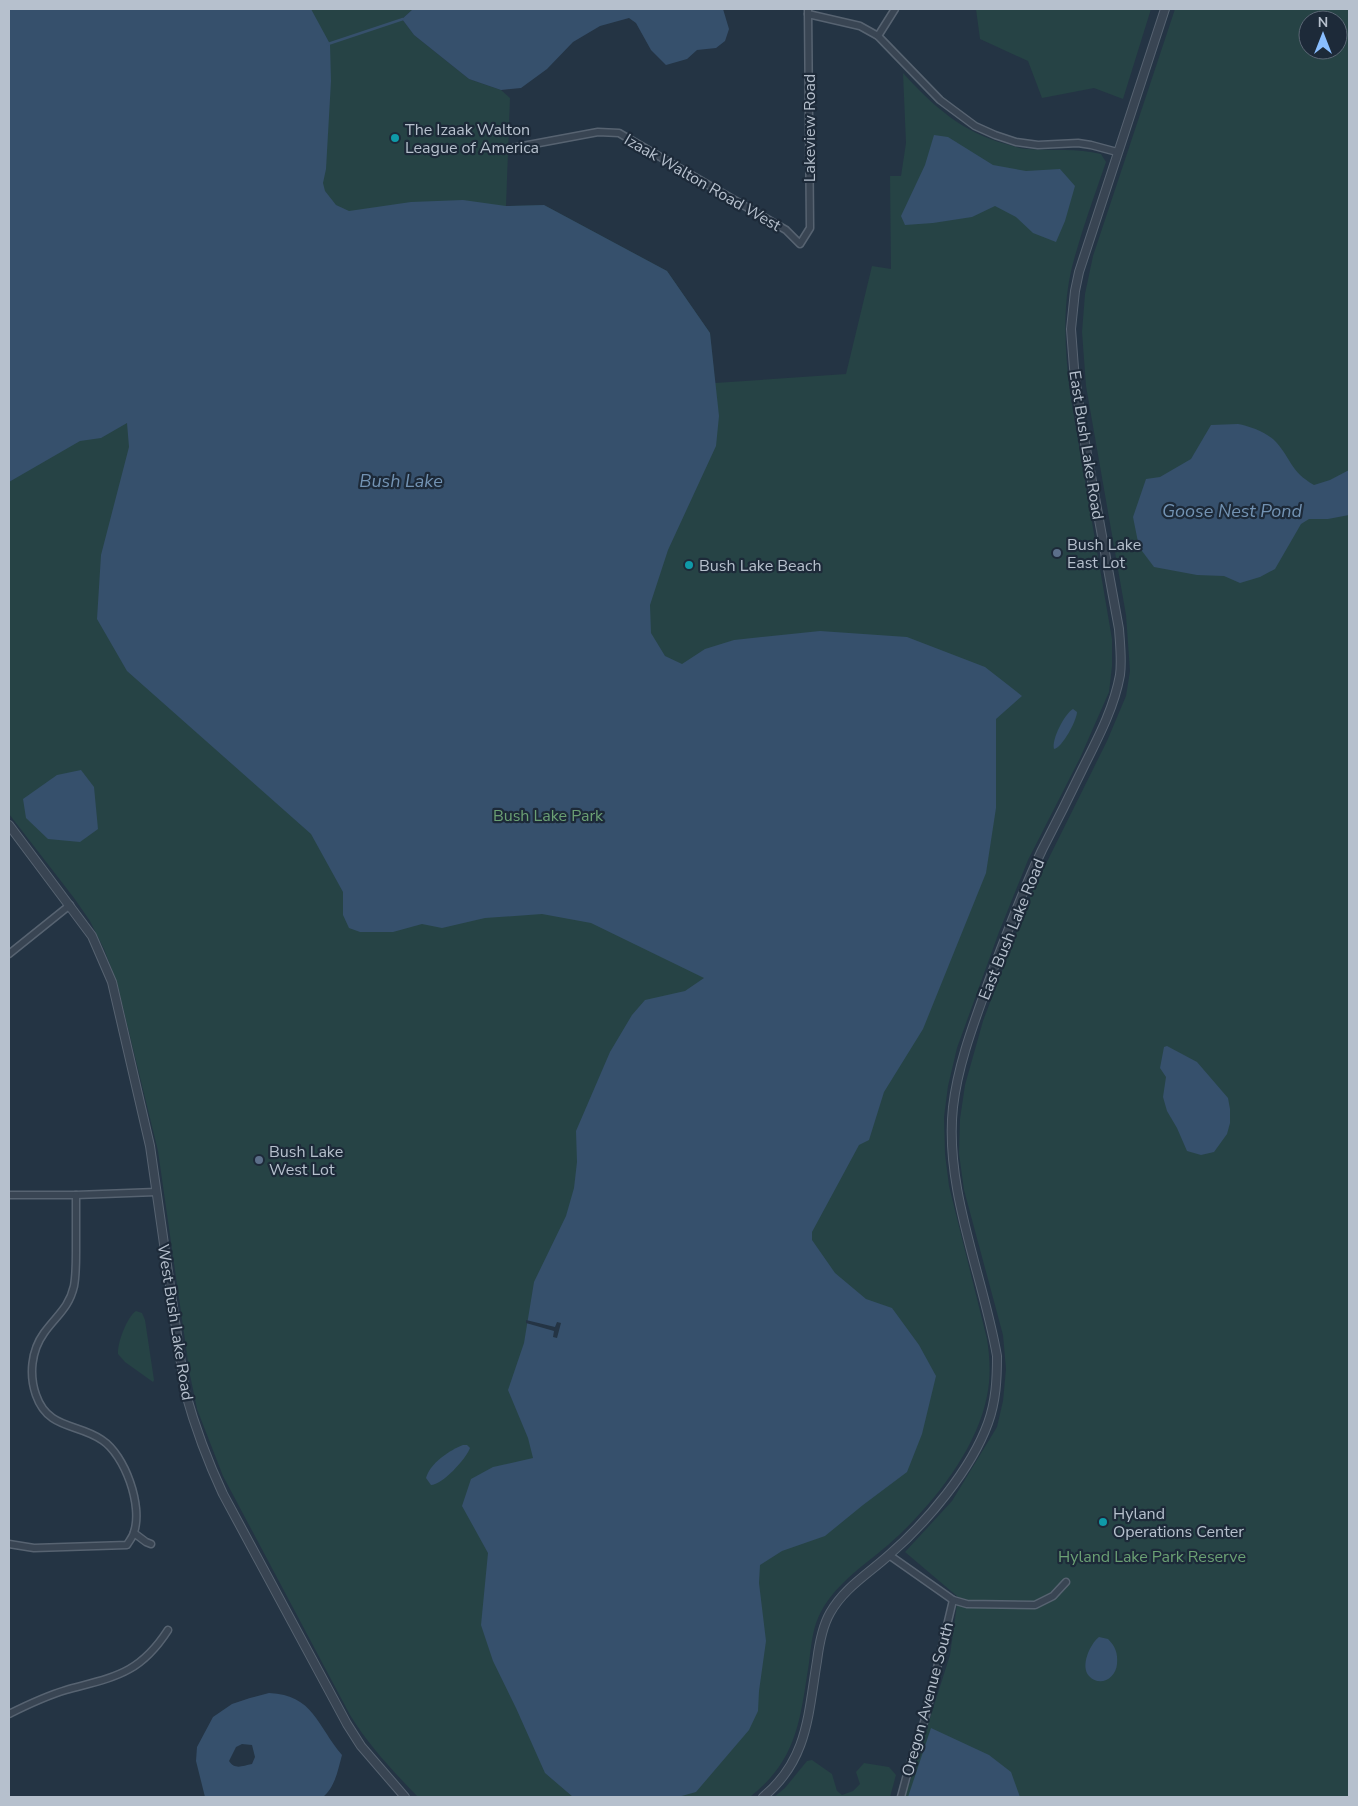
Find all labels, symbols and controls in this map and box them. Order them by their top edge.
north arrow [1298,10,1348,60]
text: N [1318,13,1328,32]
street label: Lakeview Road [799,74,821,182]
place label: The Izaak Walton League of America [405,119,539,159]
street label: Izaak Walton Road West [620,129,785,237]
marker: The Izaak Walton League of America [389,132,401,144]
street label: East Bush Lake Road [1063,369,1109,521]
water label: Bush Lake [359,469,443,493]
water label: Goose Nest Pond [1162,499,1303,523]
place label: Bush Lake East Lot [1067,534,1141,574]
marker: Bush Lake East Lot [1051,547,1063,559]
place label: Bush Lake Beach [699,555,822,577]
marker: Bush Lake Beach [683,559,695,571]
park label: Bush Lake Park [493,805,604,827]
street label: East Bush Lake Road [974,855,1050,1003]
place label: Bush Lake West Lot [269,1141,343,1181]
marker: Bush Lake West Lot [253,1154,265,1166]
street label: West Bush Lake Road [152,1242,198,1402]
place label: Hyland Operations Center [1113,1503,1244,1543]
marker: Hyland Operations Center [1097,1516,1109,1528]
park label: Hyland Lake Park Reserve [1058,1546,1246,1568]
street label: Oregon Avenue South [897,1620,959,1779]

